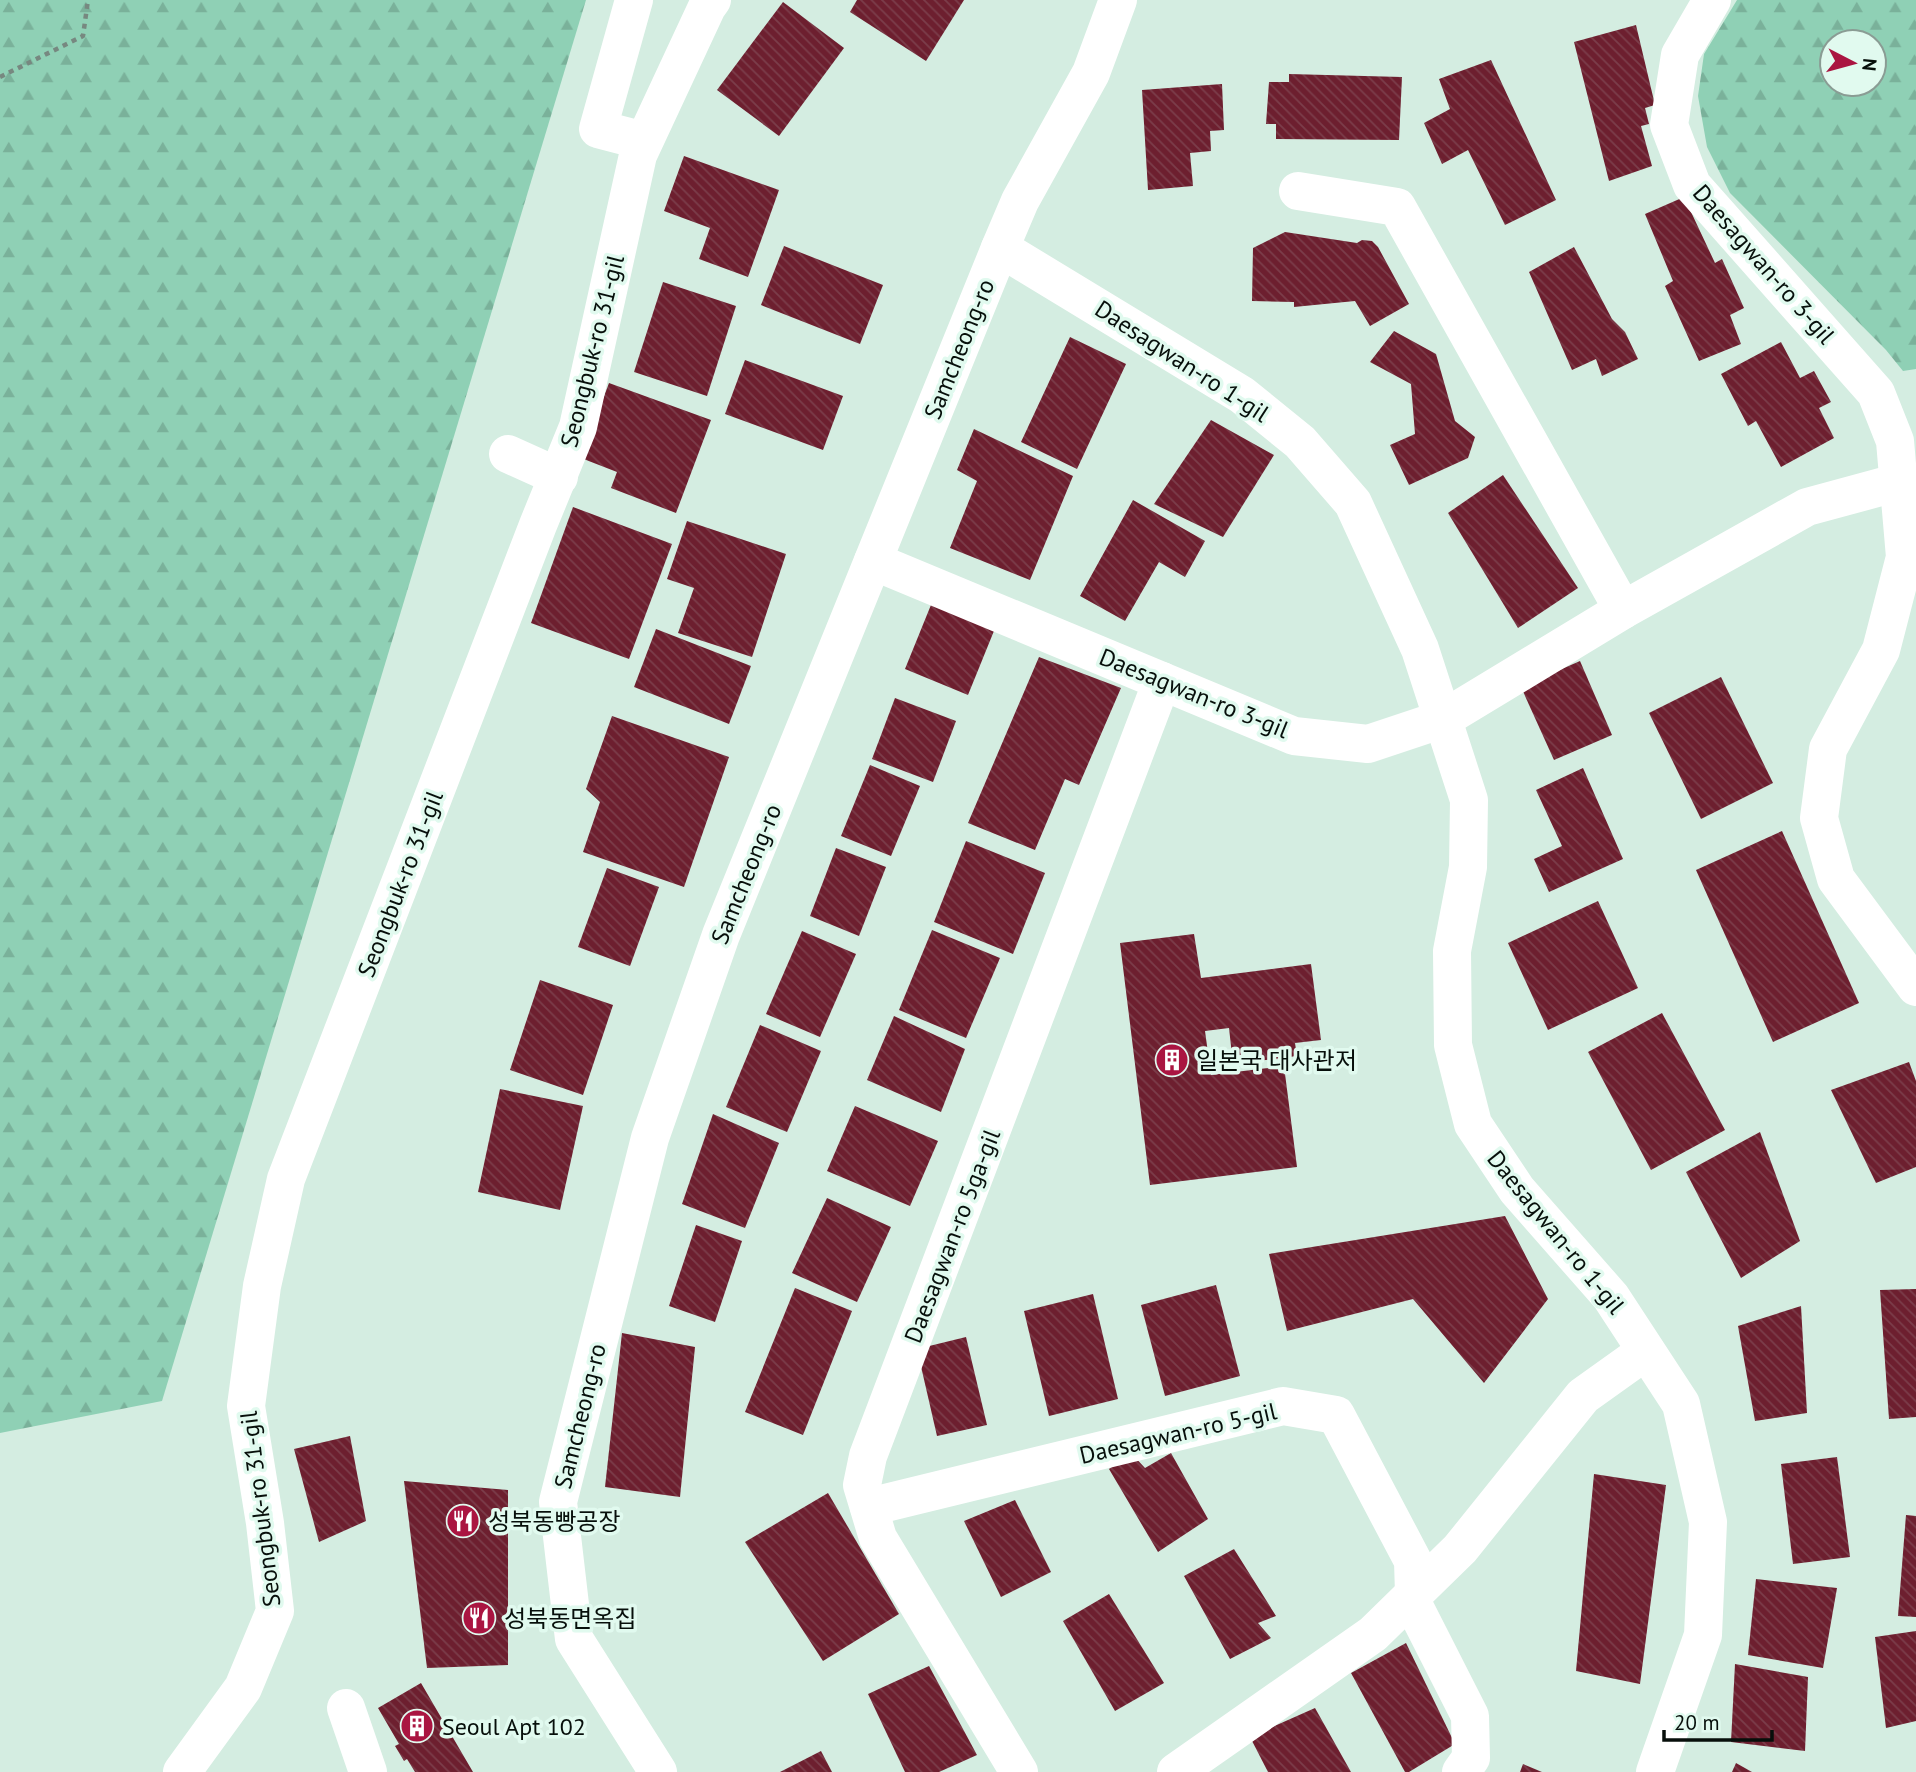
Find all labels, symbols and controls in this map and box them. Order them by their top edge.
north arrow [1818,28,1888,98]
text: N [1857,57,1882,72]
street label: Daesagwan-ro 3-gil [1686,178,1842,350]
street label: Seongbuk-ro 31-gil [553,252,631,450]
street label: Samcheong-ro [917,274,1001,424]
street label: Daesagwan-ro 1-gil [1089,293,1275,429]
street label: Daesagwan-ro 3-gil [1095,641,1293,745]
street label: Seongbuk-ro 31-gil [350,786,450,982]
street label: Samcheong-ro [704,799,788,949]
building icon: 일본국 대사관저 [1153,1041,1191,1079]
place label: 일본국 대사관저 [1196,1045,1357,1076]
street label: Daesagwan-ro 5ga-gil [897,1125,1007,1347]
street label: Daesagwan-ro 1-gil [1481,1144,1631,1320]
street label: Samcheong-ro [547,1340,613,1492]
street label: Daesagwan-ro 5-gil [1076,1395,1280,1471]
street label: Seongbuk-ro 31-gil [233,1409,287,1609]
restaurant icon: 성북동빵공장 [444,1502,482,1540]
place label: 성북동빵공장 [488,1506,620,1537]
restaurant icon: 성북동면옥집 [460,1599,498,1637]
place label: 성북동면옥집 [504,1603,636,1634]
scale bar [1664,1698,1772,1742]
building icon: Seoul Apt 102 [398,1707,436,1745]
text: 20 m [1674,1709,1720,1736]
place label: Seoul Apt 102 [442,1711,586,1742]

